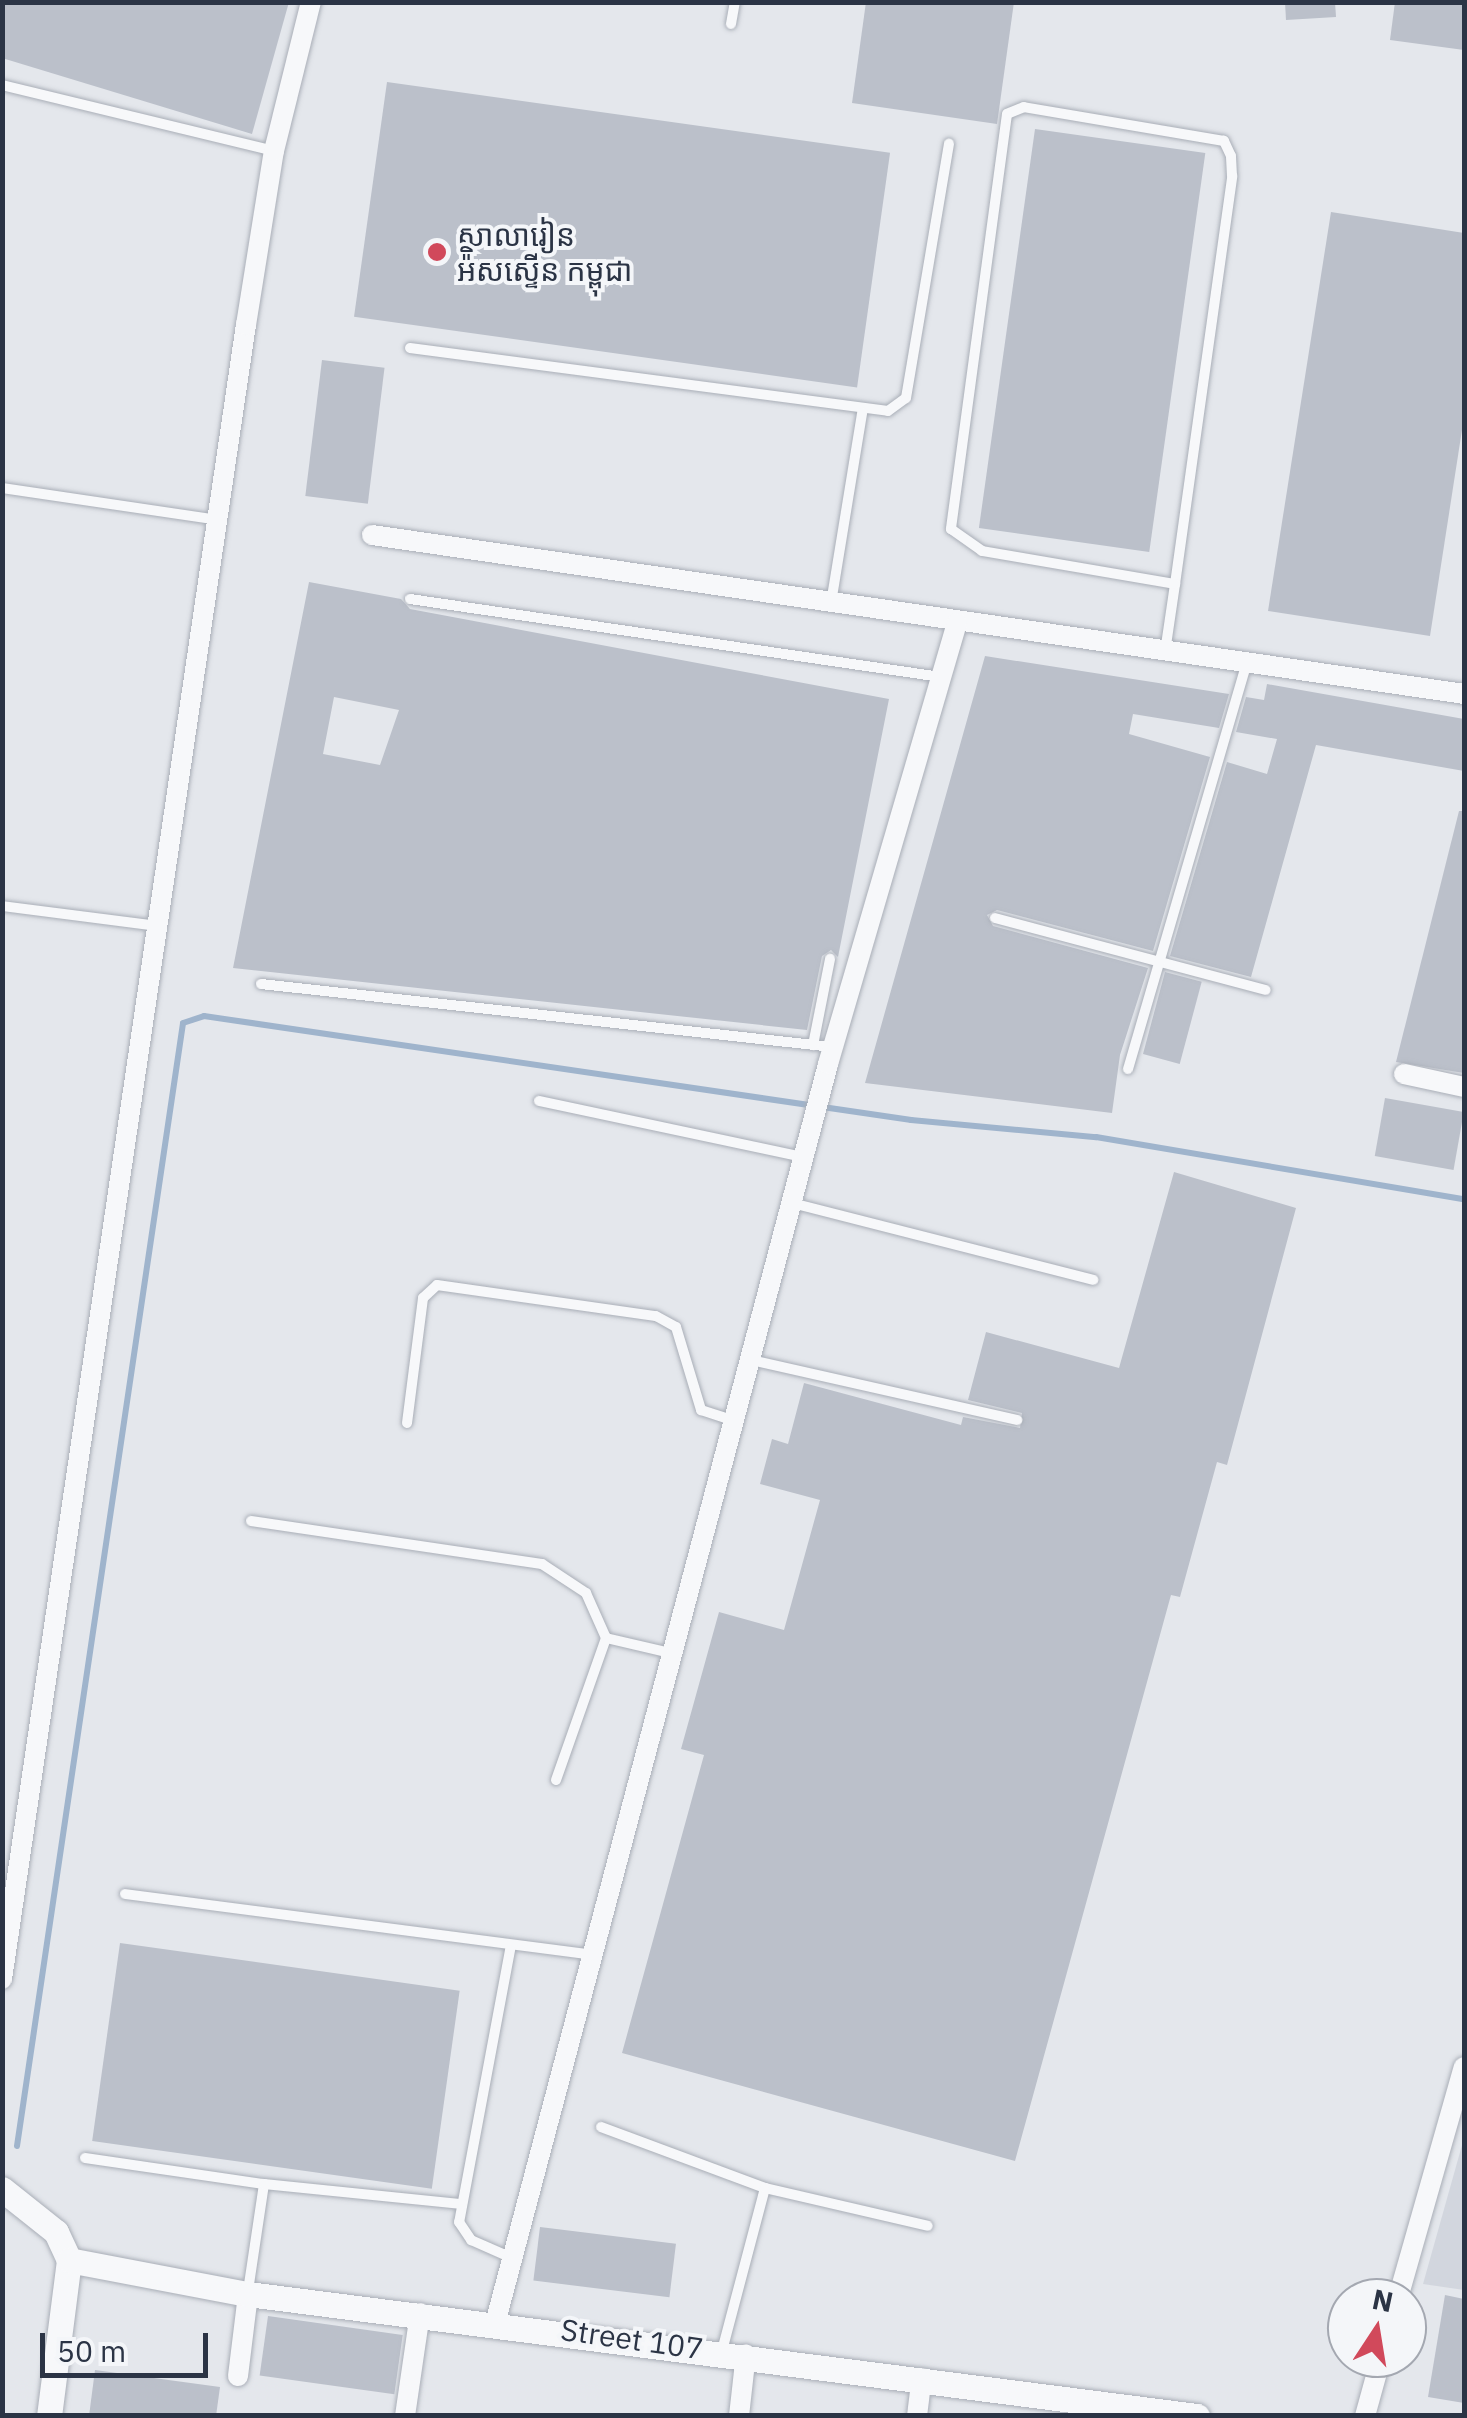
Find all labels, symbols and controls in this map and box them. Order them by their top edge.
place label: សាលារៀន អ៉ិសស្ទើន កម្ពុជា [457,217,632,288]
marker: សាលារៀន អ៉ិសស្ទើន កម្ពុជា [426,241,448,263]
north arrow [1327,2278,1427,2378]
text: N [1369,2280,1397,2320]
street label: Street 107 [559,2311,705,2367]
scale bar [45,2313,212,2375]
text: 50 m [57,2331,126,2370]

